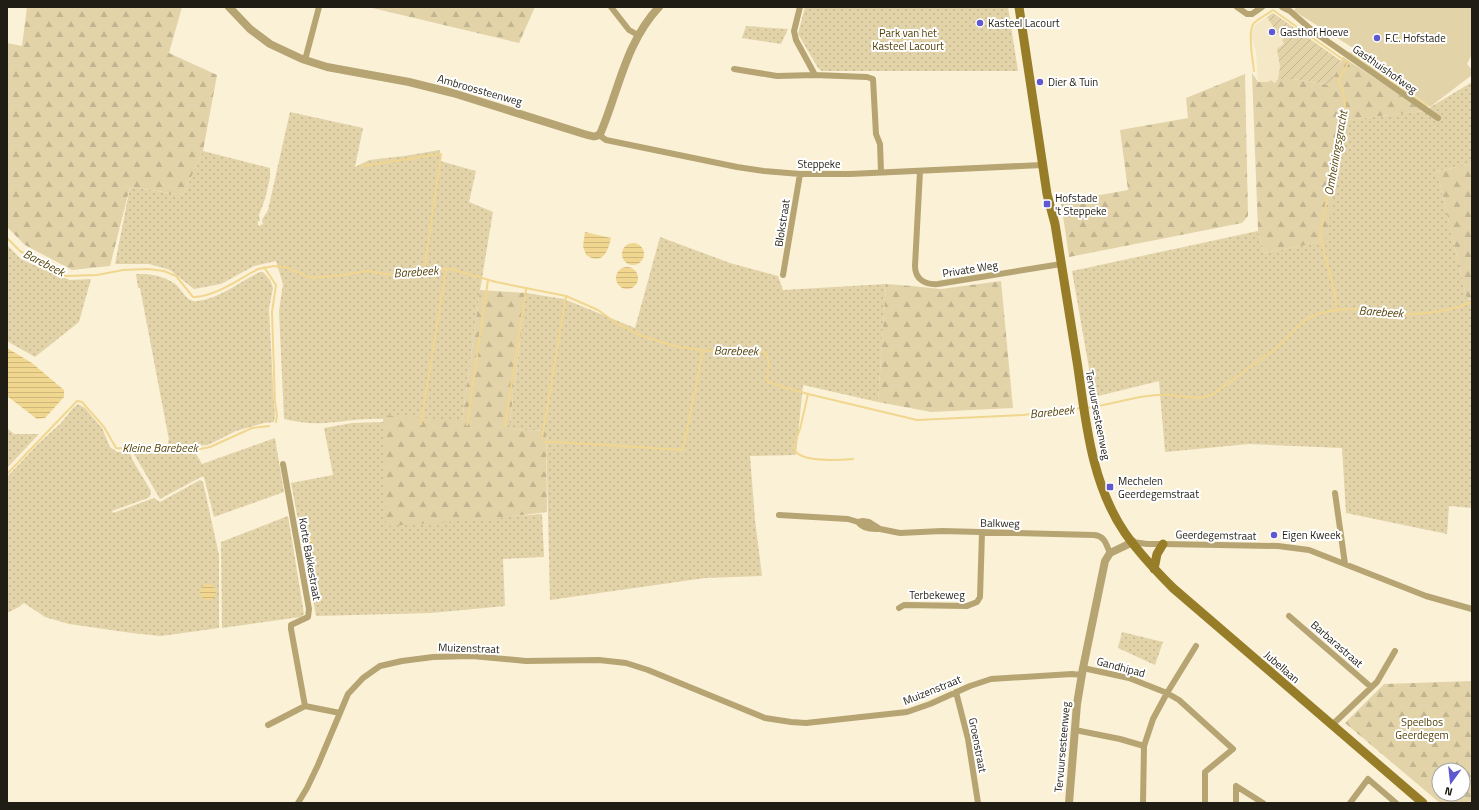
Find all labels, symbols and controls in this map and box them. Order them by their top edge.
place label: Kasteel Lacourt [988,15,1060,31]
marker: Kasteel Lacourt [975,18,985,28]
place label: Gasthof Hoeve [1280,24,1349,40]
park label: Park van het Kasteel Lacourt [872,25,944,54]
marker: Gasthof Hoeve [1267,27,1277,37]
place label: F.C. Hofstade [1385,30,1446,46]
marker: F.C. Hofstade [1372,33,1382,43]
street label: Gasthuishofweg [1350,41,1421,97]
street label: Ambroossteenweg [436,70,525,110]
place label: Dier & Tuin [1048,74,1098,90]
marker: Dier & Tuin [1035,77,1045,87]
water label: Omheiningsgracht [1319,108,1353,197]
street label: Steppeke [797,156,841,172]
place label: Hofstade 't Steppeke [1055,190,1107,219]
street label: Blokstraat [770,198,794,248]
marker: Hofstade 't Steppeke [1042,199,1052,209]
water label: Barebeek [20,244,70,282]
street label: Private Weg [941,257,999,281]
water label: Barebeek [393,260,440,283]
water label: Barebeek [1358,300,1406,323]
water label: Barebeek [714,341,760,360]
street label: Tervuursesteenweg [1081,369,1115,462]
water label: Barebeek [1029,400,1077,423]
water label: Kleine Barebeek [122,438,199,457]
place label: Mechelen Geerdegemstraat [1118,473,1199,502]
marker: Mechelen Geerdegemstraat [1105,482,1115,492]
street label: Balkweg [980,515,1020,531]
street label: Korte Bakkestraat [295,517,325,602]
street label: Geerdegemstraat [1175,526,1257,544]
place label: Eigen Kweek [1282,527,1341,543]
marker: Eigen Kweek [1269,530,1279,540]
street label: Terbekeweg [909,587,965,603]
street label: Barbarastraat [1307,617,1367,671]
street label: Muizenstraat [438,639,500,657]
street label: Jubellaan [1261,647,1303,687]
street label: Gandhipad [1095,653,1147,681]
street label: Muizenstraat [900,671,964,709]
street label: Tervuursesteenweg [1050,701,1074,793]
park label: Speelbos Geerdegem [1395,714,1449,743]
street label: Groenstraat [965,716,991,774]
north arrow [1431,762,1471,802]
text: N [1443,783,1454,800]

